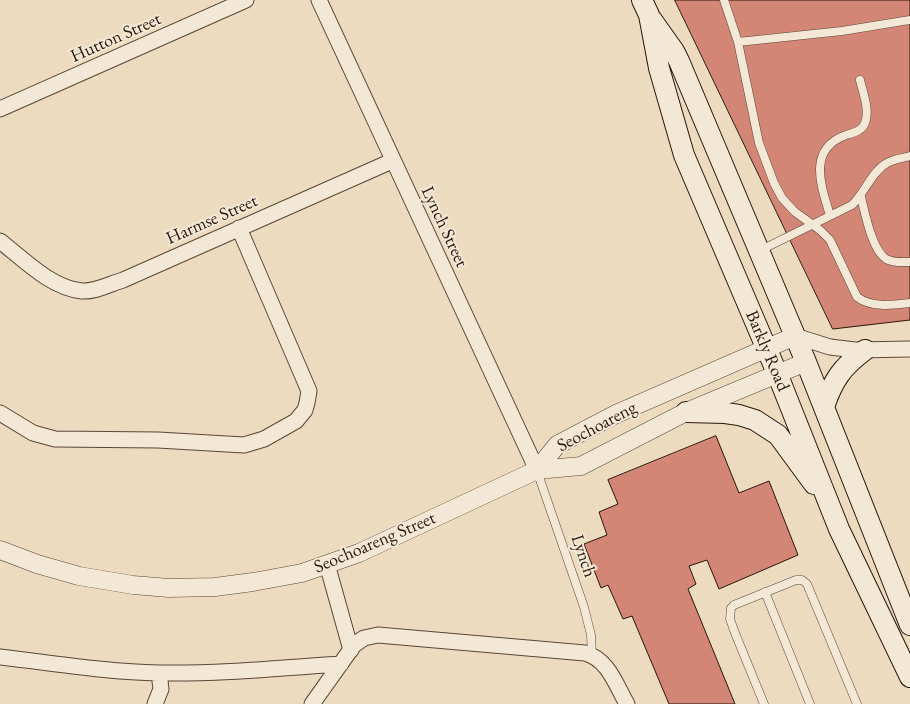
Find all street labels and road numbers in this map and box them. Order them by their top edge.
street label: Hutton Street [67,8,165,68]
street label: Lynch Street [416,183,472,271]
street label: Harmse Street [163,190,261,250]
street label: Barkly Road [740,307,794,395]
street label: Seochoareng [554,397,640,457]
street label: Seochoareng Street [311,508,439,578]
street label: Lynch [566,532,600,580]

